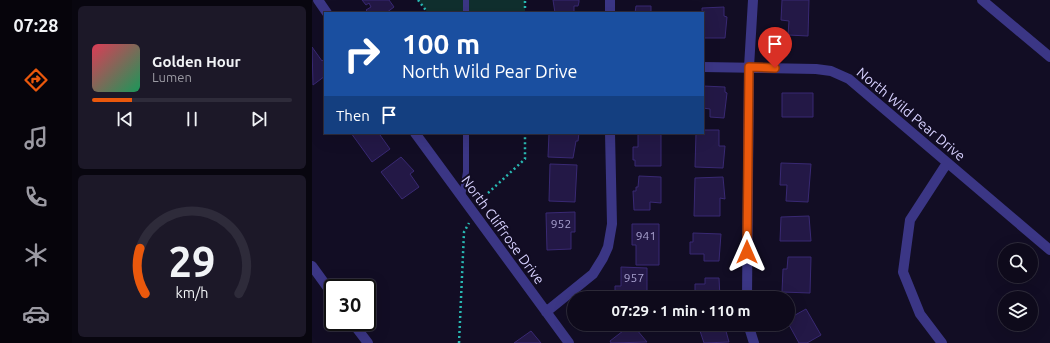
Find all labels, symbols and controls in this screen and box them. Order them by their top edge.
text: 07:28 [13,15,59,35]
pin [758,27,792,68]
icon: right [336,28,388,80]
text: 100 m [402,28,480,59]
icon: arrive [764,33,786,55]
text: Golden Hour [152,53,241,70]
text: North Wild Pear Drive [402,61,578,81]
street label: North Wild Pear Drive [854,64,968,164]
icon: directions [22,66,50,94]
text: Lumen [152,70,192,84]
icon: arrive [378,104,400,126]
text: Then [336,107,370,124]
icon: previous [114,108,136,130]
icon: pause [181,108,203,130]
icon: next [248,108,270,130]
icon: music [22,124,50,152]
street label: North Cliffrose Drive [458,173,548,287]
icon: phone [22,183,50,211]
house number: 952 [551,217,571,230]
house number: 941 [636,229,656,242]
position arrow [726,231,768,273]
text: 29 [169,238,215,285]
icon: climate [22,241,50,269]
map controls [998,243,1038,331]
button: search [998,243,1038,283]
house number: 957 [624,271,644,284]
speed limit sign: 30 [324,279,376,331]
text: km/h [176,284,208,300]
button: layers [998,291,1038,331]
icon: car [22,300,50,328]
text: 07:29 · 1 min · 110 m [612,302,750,319]

